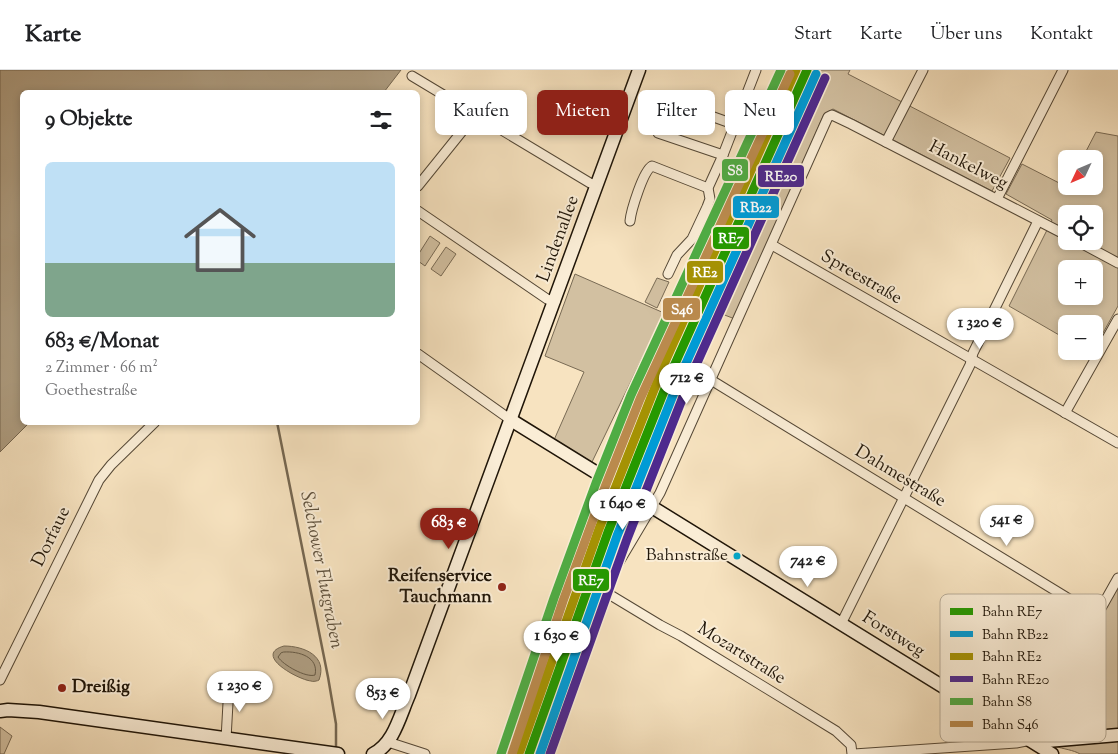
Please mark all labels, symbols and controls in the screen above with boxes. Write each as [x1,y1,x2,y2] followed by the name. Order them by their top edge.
[25,18,82,52] text: Karte
[794,22,832,48] text: Start
[860,22,902,48] text: Karte
[930,22,1002,48] text: Über uns
[1030,22,1093,48] text: Kontakt
[435,90,527,135] chip: Kaufen
[537,90,628,135] chip: Mieten
[638,90,715,135] chip: Filter
[725,90,794,135] chip: Neu
[45,105,133,135] text: 9 Objekte
[367,106,395,134] icon: filters
[924,135,1012,197] street label: Hankelweg
[1058,150,1102,195] north arrow
[1058,150,1103,360] map controls
[721,158,749,182] line badge: S8
[727,162,743,182] text: S8
[757,164,805,188] line badge: RE20
[765,168,798,188] text: RE20
[531,192,587,286] street label: Lindenallee
[175,195,265,285] icon: home
[732,195,780,219] line badge: RB22
[740,199,772,219] text: RB22
[1058,205,1103,250] button: locate
[712,226,750,250] line badge: RE7
[718,230,745,250] text: RE7
[815,244,907,312] street label: Spreestraße
[686,260,724,284] line badge: RE2
[1058,260,1103,305] button: +
[692,264,718,284] text: RE2
[662,297,701,321] line badge: S46
[671,301,693,321] text: S46
[934,308,1026,350] pin: 1 320 €
[958,312,1002,335] text: 1 320 €
[1058,315,1103,360] button: −
[45,327,159,357] text: 683 €/Monat
[45,357,158,380] text: 2 Zimmer · 66 m²
[652,362,722,405] pin: 712 €
[670,367,704,390] text: 712 €
[45,380,137,403] text: Goethestraße
[849,439,951,515] street label: Dahmestraße
[577,488,669,531] pin: 1 640 €
[293,489,349,651] water label: Selchower Flutgraben
[600,493,646,516] text: 1 640 €
[26,503,78,571] street label: Dorfaue
[972,504,1042,547] pin: 541 €
[414,508,484,550] pin: 683 €
[991,509,1023,532] text: 541 €
[431,512,467,535] text: 683 €
[646,544,728,568] place label: Bahnstraße
[773,546,843,588] pin: 742 €
[790,550,826,573] text: 742 €
[732,551,742,561] marker: Bahnstraße
[388,564,493,611] place label: Reifenservice Tauchmann
[572,568,610,592] line badge: RE7
[578,572,605,592] text: RE7
[496,581,508,593] marker: Reifenservice Tauchmann
[940,594,1106,742] legend
[982,603,1042,623] text: Bahn RE7
[857,606,930,665] street label: Forstweg
[692,616,790,692] street label: Mozartstraße
[511,620,603,663] pin: 1 630 €
[535,625,579,648] text: 1 630 €
[982,626,1049,646] text: Bahn RB22
[982,648,1042,668] text: Bahn RE2
[194,670,286,713] pin: 1 230 €
[982,671,1049,691] text: Bahn RE20
[72,675,130,701] place label: Dreißig
[218,675,262,698] text: 1 230 €
[348,678,418,720] pin: 853 €
[56,682,68,694] marker: Dreißig
[366,682,400,705] text: 853 €
[982,693,1032,713] text: Bahn S8
[982,716,1039,736] text: Bahn S46

